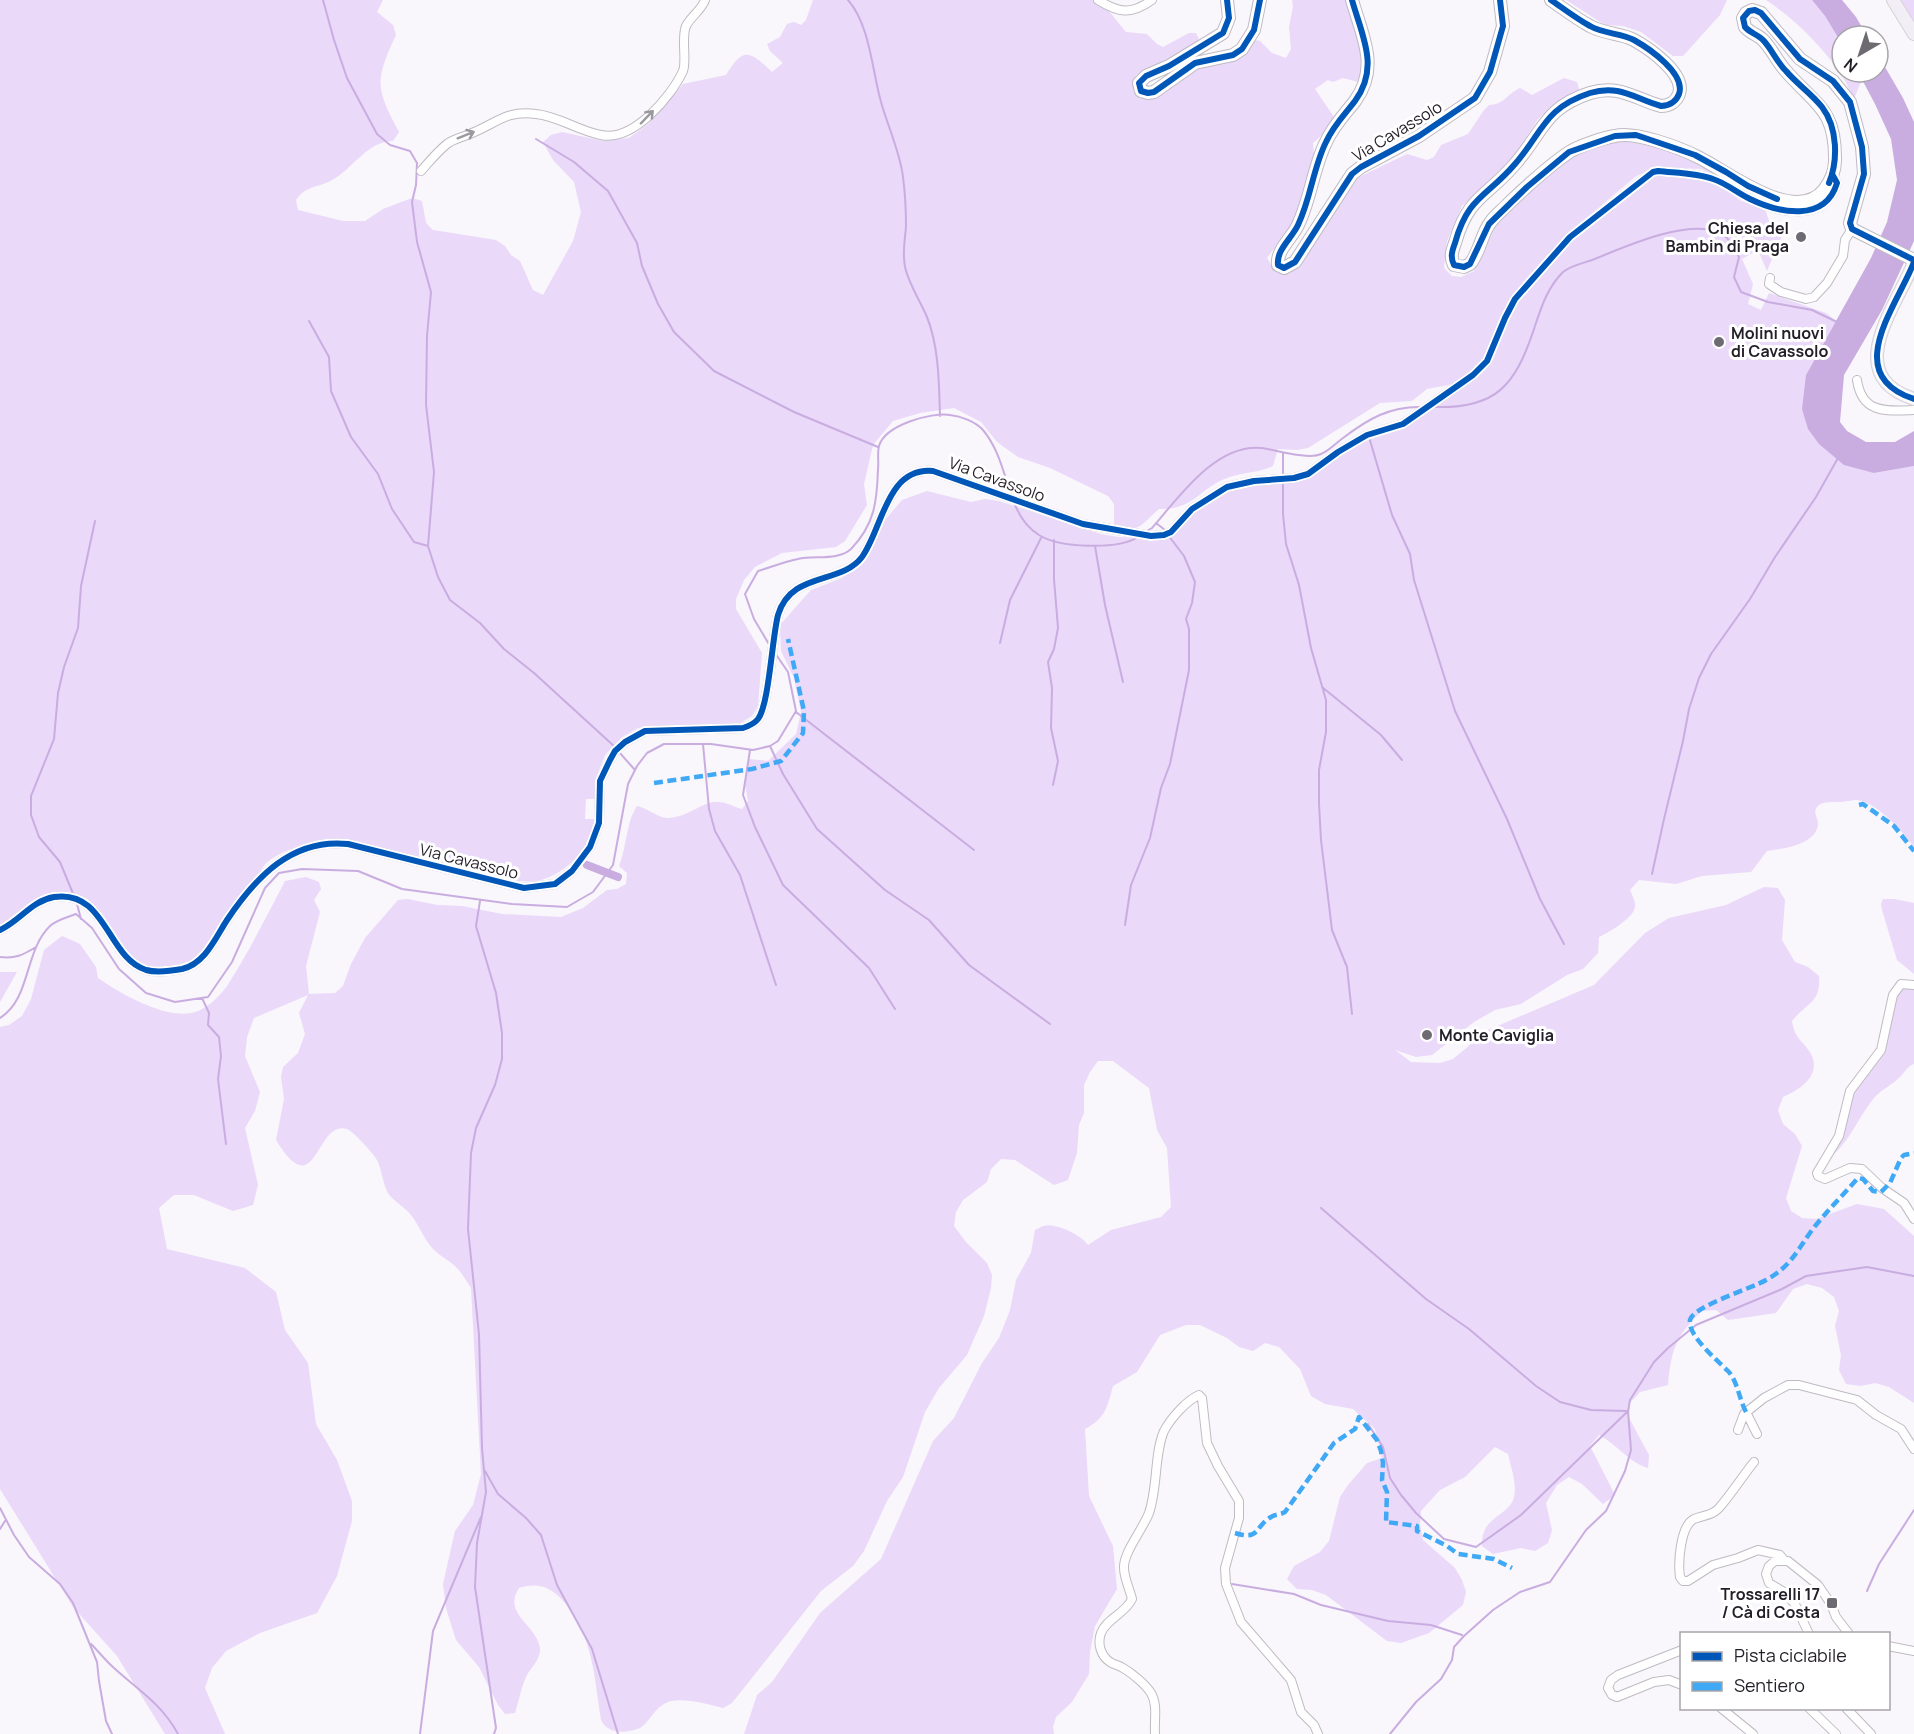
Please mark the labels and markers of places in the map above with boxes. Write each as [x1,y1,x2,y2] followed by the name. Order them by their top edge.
[1666,217,1789,257] place label: Chiesa del Bambin di Praga
[1794,230,1808,244] marker: Chiesa del Bambin di Praga
[1731,322,1829,362] place label: Molini nuovi di Cavassolo
[1712,335,1726,349] marker: Molini nuovi di Cavassolo
[1439,1024,1554,1046] place label: Monte Caviglia
[1420,1028,1434,1042] marker: Monte Caviglia
[1721,1583,1820,1623] place label: Trossarelli 17 / Cà di Costa
[1825,1596,1839,1610] marker: Trossarelli 17 / Cà di Costa

